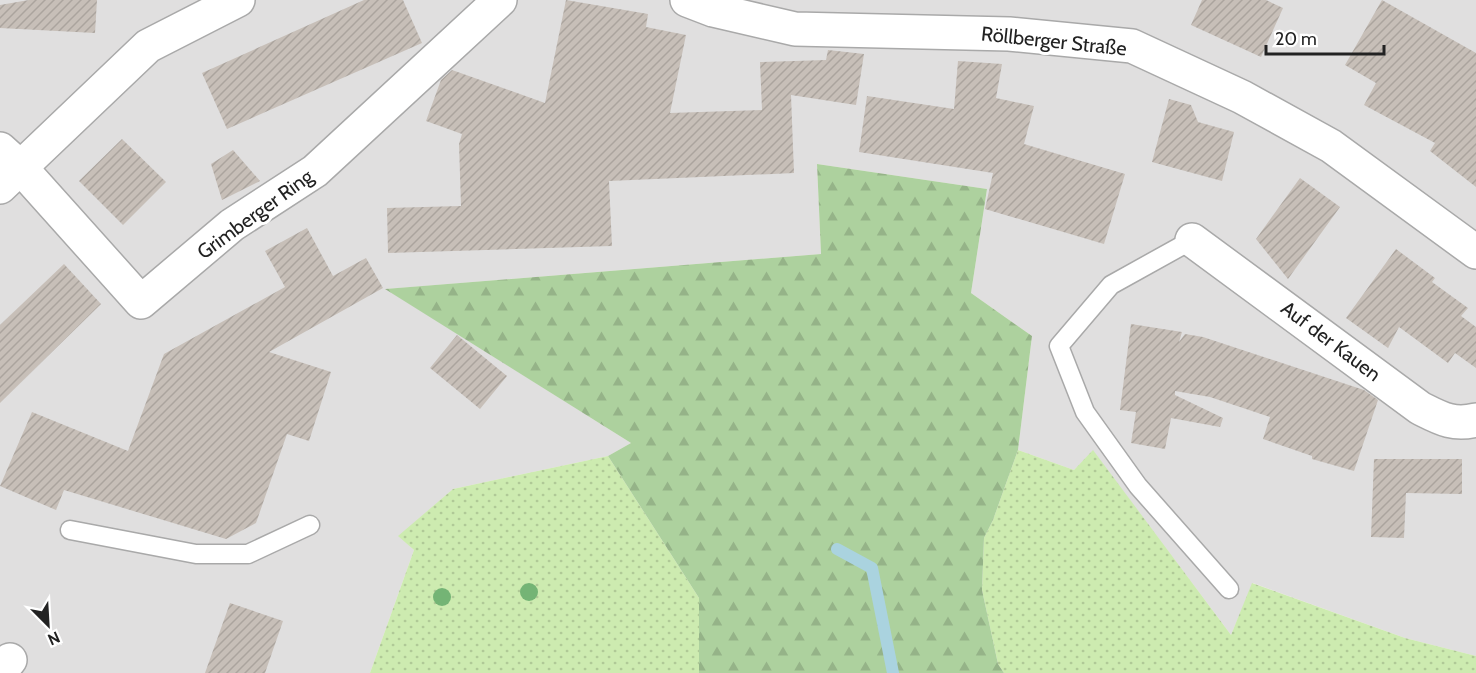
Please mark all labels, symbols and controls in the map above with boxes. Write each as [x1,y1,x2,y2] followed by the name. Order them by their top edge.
[1266,18,1384,56] scale bar
[980,21,1128,61] street label: Röllberger Straße
[1275,28,1317,50] text: 20 m
[192,163,318,264] street label: Grimberger Ring
[1276,296,1386,386] street label: Auf der Kauen
[18,595,78,655] north arrow
[45,627,63,649] text: N

